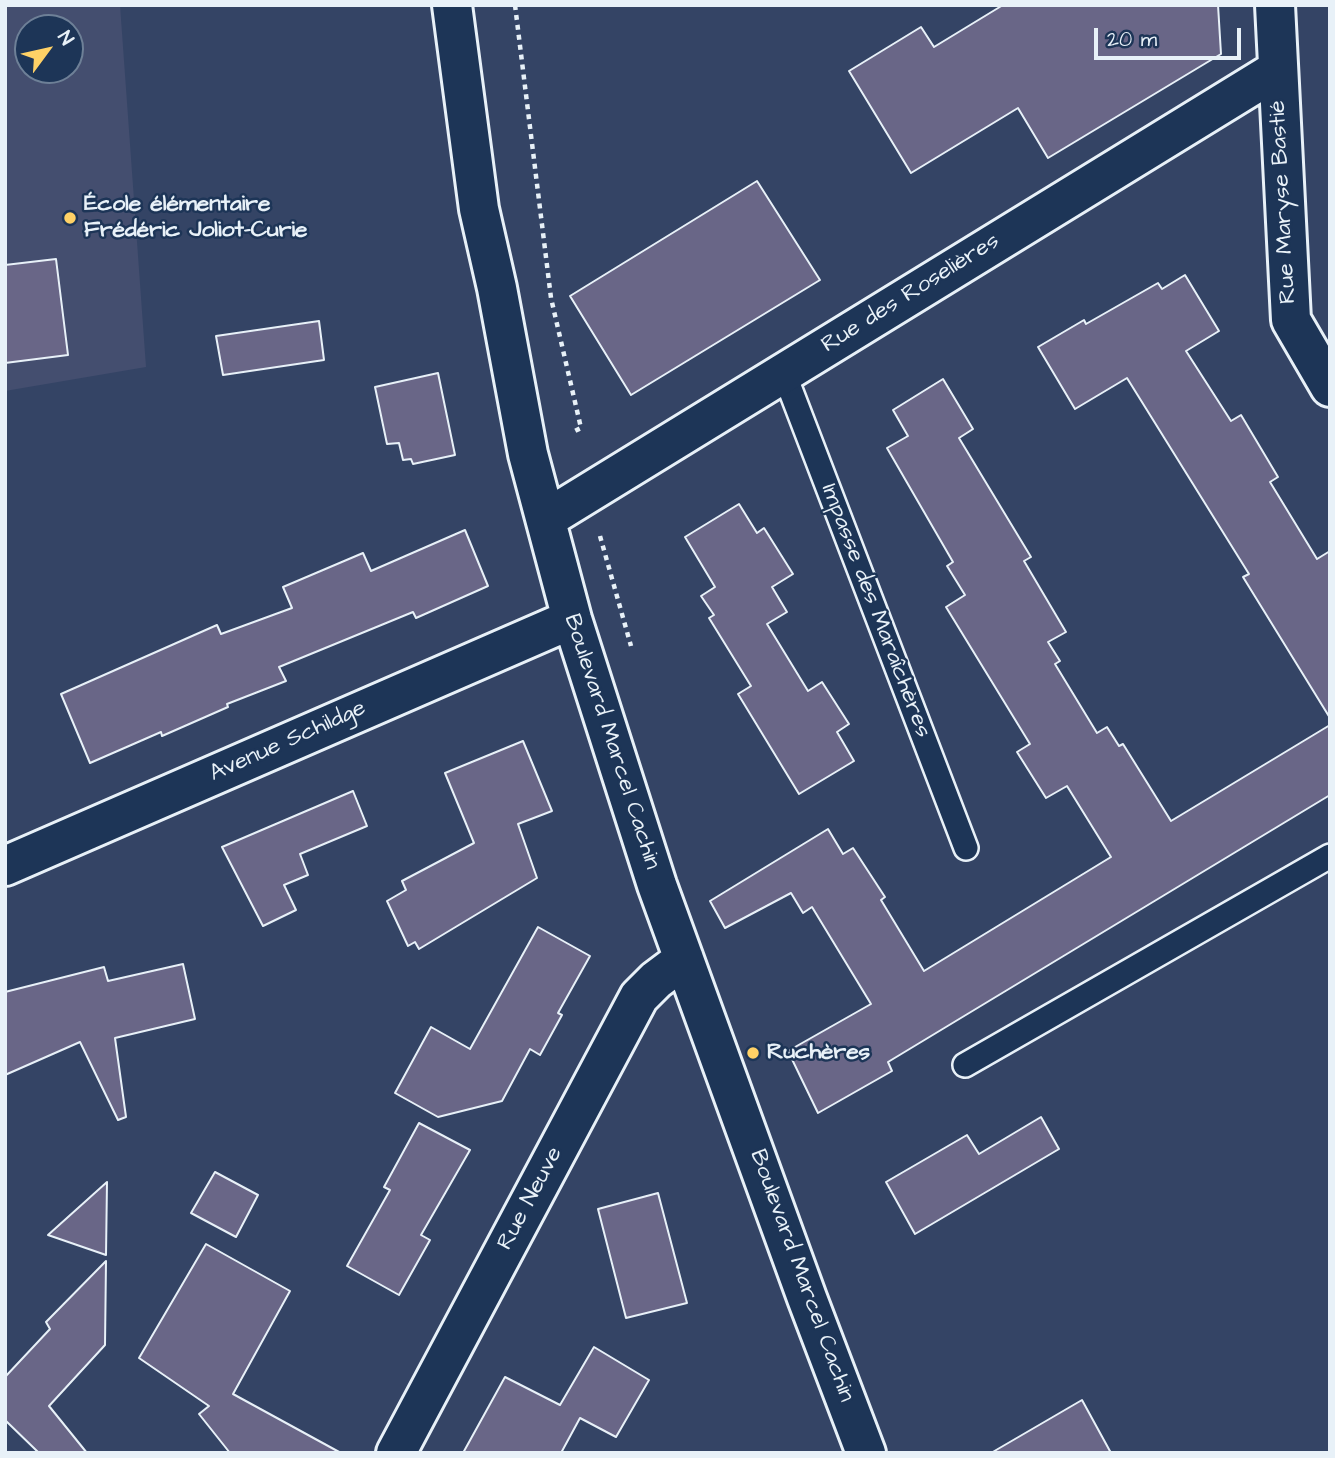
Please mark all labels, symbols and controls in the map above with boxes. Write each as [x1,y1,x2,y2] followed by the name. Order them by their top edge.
[14,14,84,84] north arrow
[1097,14,1244,58] scale bar
[1107,25,1157,54] text: 20 m
[51,26,80,51] text: N
[1265,100,1303,304] street label: Rue Maryse Bastié
[84,191,307,245] place label: École élémentaire Frédéric Joliot-Curie
[62,210,78,226] marker: École élémentaire Frédéric Joliot-Curie
[817,228,1005,360] street label: Rue des Roselières
[814,480,936,742] street label: Impasse des Maraîchères
[557,611,665,873] street label: Boulevard Marcel Cachin
[206,695,370,789] street label: Avenue Schildge
[767,1039,870,1067] place label: Ruchères
[745,1045,761,1061] marker: Ruchères
[492,1143,570,1255] street label: Rue Neuve
[742,1146,860,1406] street label: Boulevard Marcel Cachin

